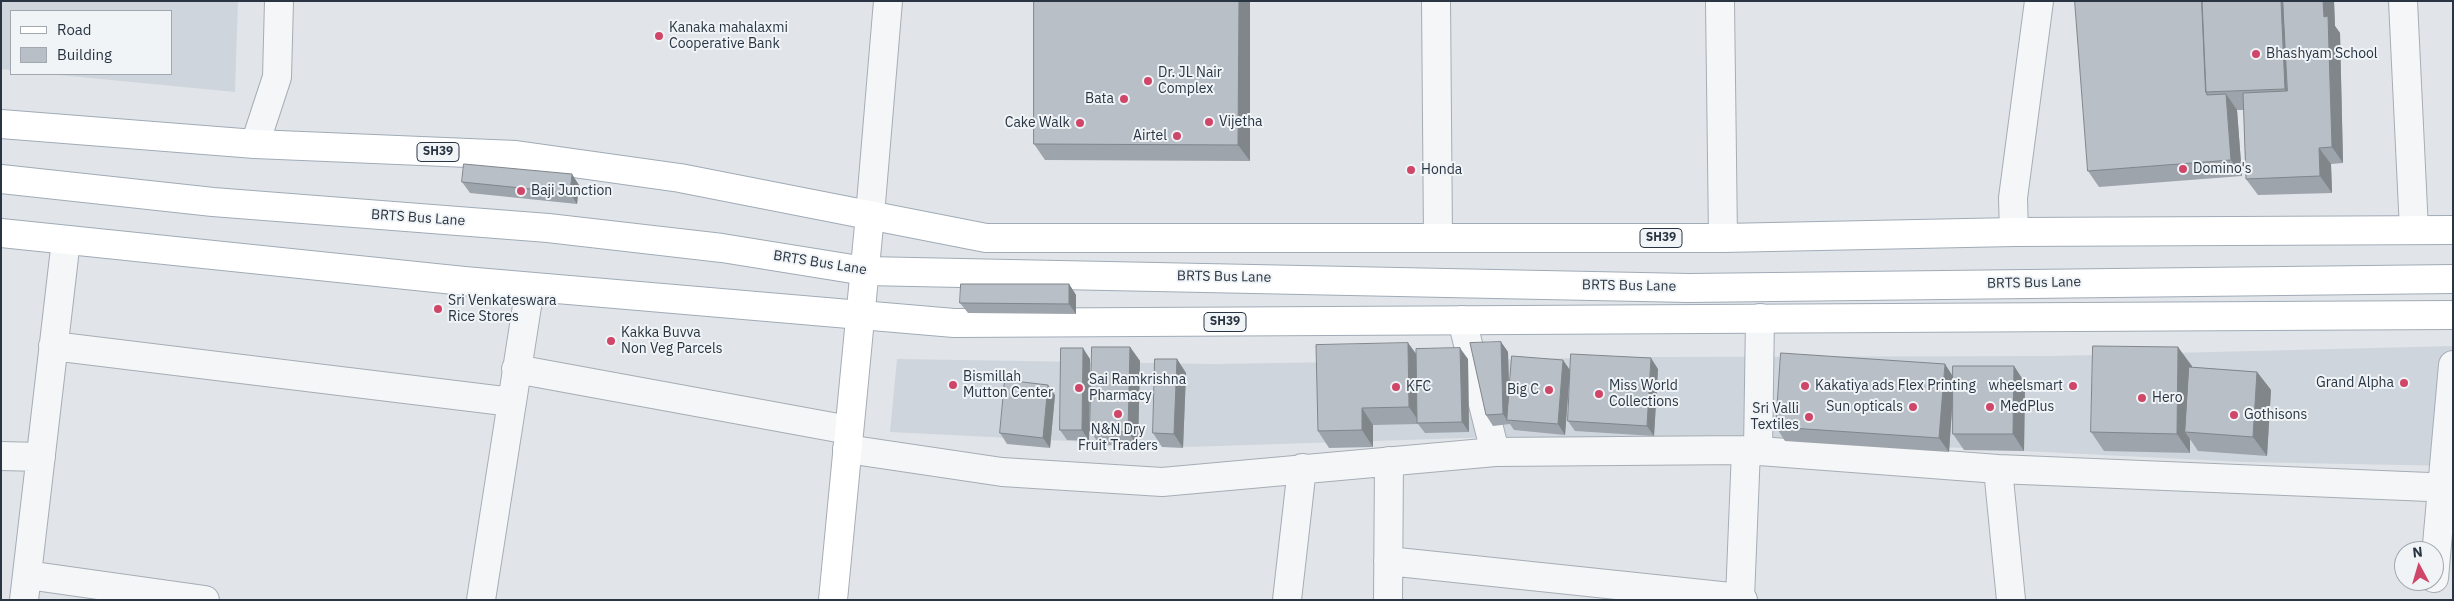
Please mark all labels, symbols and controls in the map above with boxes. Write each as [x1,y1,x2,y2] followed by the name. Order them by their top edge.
[10,10,172,75] legend
[57,20,92,39] text: Road
[669,20,788,52] place label: Kanaka mahalaxmi Cooperative Bank
[653,30,665,42] marker: Kanaka mahalaxmi Cooperative Bank
[57,45,112,64] text: Building
[2266,46,2378,62] place label: Bhashyam School
[2250,48,2262,60] marker: Bhashyam School
[1158,65,1222,98] place label: Dr. JL Nair Complex
[1142,75,1154,87] marker: Dr. JL Nair Complex
[1085,91,1114,107] place label: Bata
[1118,93,1130,105] marker: Bata
[1219,114,1263,130] place label: Vijetha
[1005,115,1070,131] place label: Cake Walk
[1203,116,1215,128] marker: Vijetha
[1074,117,1086,129] marker: Cake Walk
[1133,128,1167,144] place label: Airtel
[1171,130,1183,142] marker: Airtel
[417,142,459,162] road number: SH39
[2193,161,2252,177] place label: Domino's
[1421,162,1462,178] place label: Honda
[2177,163,2189,175] marker: Domino's
[1405,164,1417,176] marker: Honda
[531,183,612,199] place label: Baji Junction
[515,185,527,197] marker: Baji Junction
[370,206,466,230] street label: BRTS Bus Lane
[1640,228,1682,248] road number: SH39
[772,247,868,279] street label: BRTS Bus Lane
[1177,268,1271,286] street label: BRTS Bus Lane
[1987,274,2081,292] street label: BRTS Bus Lane
[1582,277,1676,295] street label: BRTS Bus Lane
[448,293,556,326] place label: Sri Venkateswara Rice Stores
[432,303,444,315] marker: Sri Venkateswara Rice Stores
[1204,313,1246,332] road number: SH39
[621,325,723,358] place label: Kakka Buvva Non Veg Parcels
[605,335,617,347] marker: Kakka Buvva Non Veg Parcels
[963,369,1053,402] place label: Bismillah Mutton Center
[1089,372,1186,404] place label: Sai Ramkrishna Pharmacy
[2316,375,2394,391] place label: Grand Alpha
[2398,377,2410,389] marker: Grand Alpha
[1609,378,1679,411] place label: Miss World Collections
[1815,378,1976,394] place label: Kakatiya ads Flex Printing
[1988,378,2063,394] place label: wheelsmart
[947,379,959,391] marker: Bismillah Mutton Center
[1406,379,1431,395] place label: KFC
[1799,380,1811,392] marker: Kakatiya ads Flex Printing
[2067,380,2079,392] marker: wheelsmart
[1390,381,1402,393] marker: KFC
[1073,382,1085,394] marker: Sai Ramkrishna Pharmacy
[1507,382,1539,398] place label: Big C
[1543,384,1555,396] marker: Big C
[1593,388,1605,400] marker: Miss World Collections
[2152,390,2182,406] place label: Hero
[2136,392,2148,404] marker: Hero
[1826,399,1903,415] place label: Sun opticals
[2000,399,2054,415] place label: MedPlus
[1751,401,1799,434] place label: Sri Valli Textiles
[1907,401,1919,413] marker: Sun opticals
[1984,401,1996,413] marker: MedPlus
[2244,407,2307,423] place label: Gothisons
[1112,408,1124,420] marker: N&N Dry Fruit Traders
[2228,409,2240,421] marker: Gothisons
[1803,411,1815,423] marker: Sri Valli Textiles
[1078,422,1158,454] place label: N&N Dry Fruit Traders
[2394,541,2444,591] north arrow
[2412,543,2424,562] text: N

